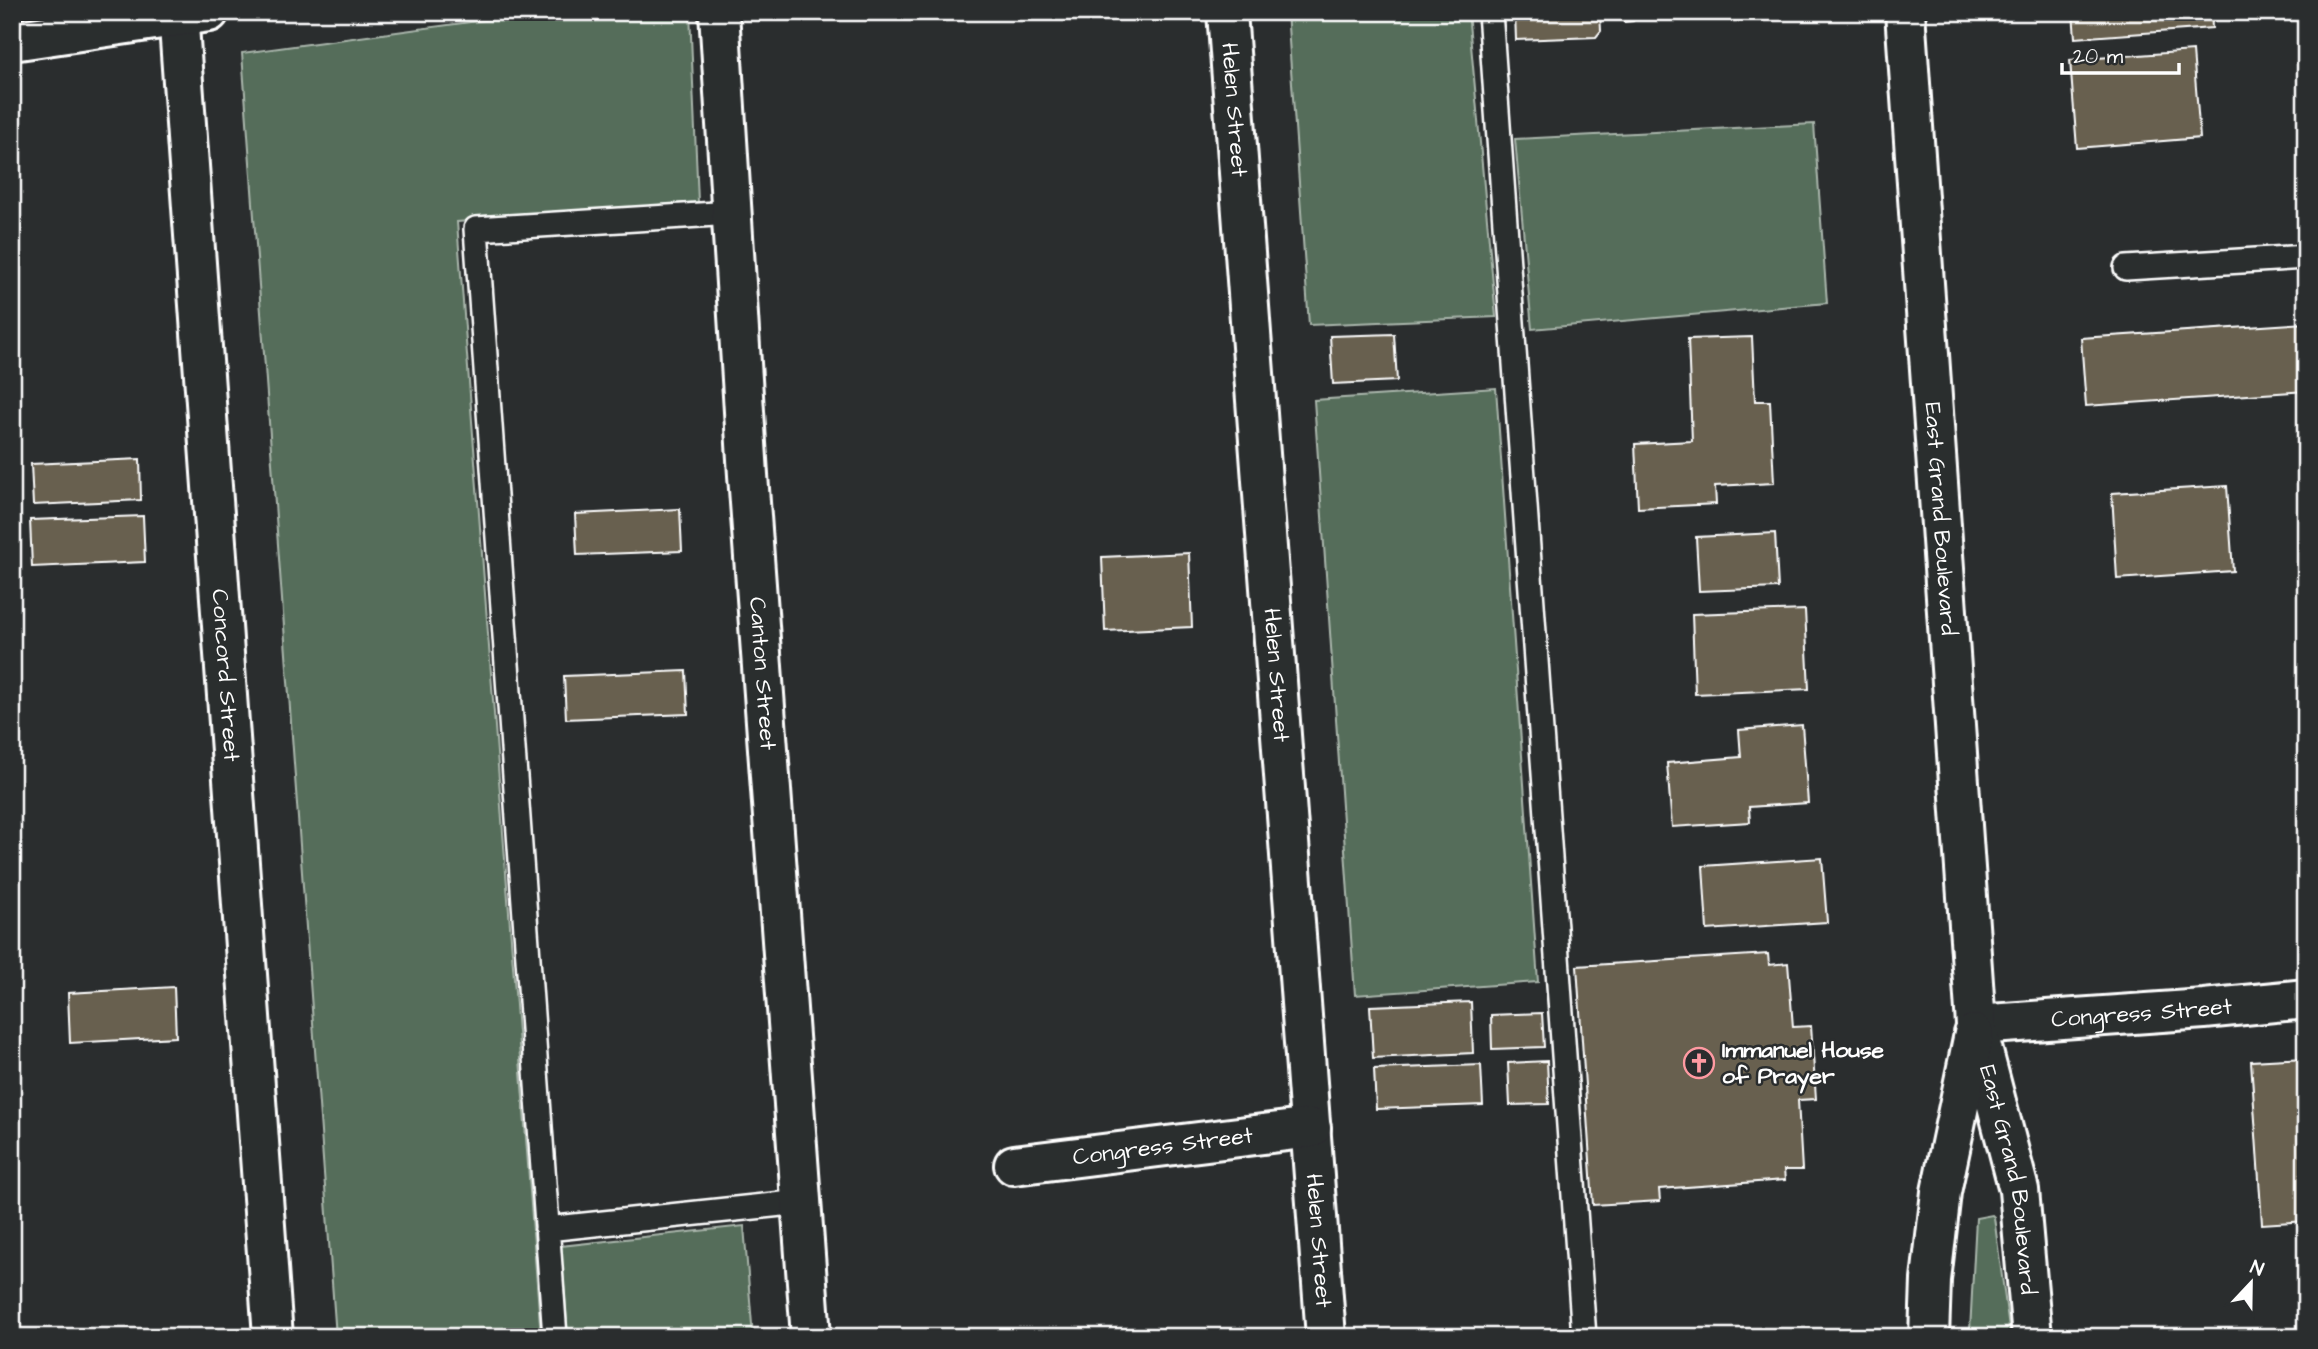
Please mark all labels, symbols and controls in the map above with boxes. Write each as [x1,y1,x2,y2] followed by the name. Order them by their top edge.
[2062,32,2180,76] scale bar
[1213,42,1255,179] street label: Helen Street
[2073,42,2124,71] text: 20 m
[1916,401,1965,637] street label: East Grand Boulevard
[203,588,248,763] street label: Concord Street
[741,596,784,752] street label: Canton Street
[1256,607,1298,744] street label: Helen Street
[2050,990,2234,1036] street label: Congress Street
[1722,1034,1885,1094] place label: Immanuel House of Prayer
[1682,1046,1716,1080] church icon: Immanuel House of Prayer
[1971,1061,2044,1296] street label: East Grand Boulevard
[1071,1119,1255,1174] street label: Congress Street
[1298,1172,1340,1309] street label: Helen Street
[2216,1248,2286,1318] north arrow
[2246,1254,2267,1283] text: N

